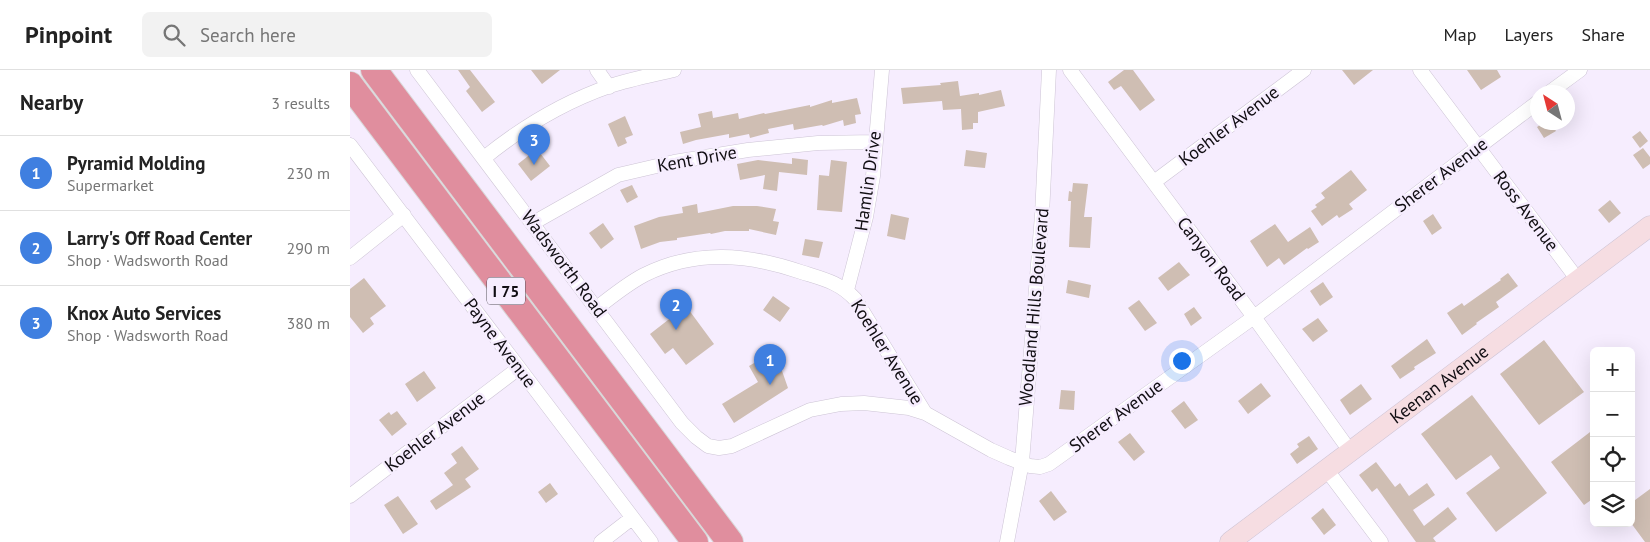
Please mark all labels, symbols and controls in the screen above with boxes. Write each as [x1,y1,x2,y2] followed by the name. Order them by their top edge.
[142,12,492,57] search box
[25,19,112,50] text: Pinpoint
[160,21,188,49] icon: search
[200,23,296,47] text: Search here
[1444,23,1476,46] text: Map
[1504,23,1553,46] text: Layers
[1581,23,1625,46] text: Share
[1174,80,1283,171] street label: Koehler Avenue
[1530,85,1575,130] north arrow
[20,89,83,116] text: Nearby
[271,93,330,113] text: 3 results
[518,124,550,165] pin: 3
[849,129,886,232] street label: Hamlin Drive
[1390,132,1492,217] street label: Sherer Avenue
[655,140,738,177] street label: Kent Drive
[67,151,205,175] text: Pyramid Molding
[31,163,41,183] text: 1
[287,163,330,183] text: 230 m
[1489,166,1564,256] street label: Ross Avenue
[67,175,154,195] text: Supermarket
[517,205,612,322] street label: Wadsworth Road
[1013,207,1054,407] street label: Woodland Hills Boulevard
[1172,212,1250,305] street label: Canyon Road
[67,226,252,250] text: Larry's Off Road Center
[31,238,41,258] text: 2
[287,238,330,258] text: 290 m
[67,250,228,270] text: Shop · Wadsworth Road
[487,278,525,305] road number: I 75
[660,289,692,330] pin: 2
[459,293,542,392] street label: Payne Avenue
[846,295,929,409] street label: Koehler Avenue
[67,301,221,325] text: Knox Auto Services
[31,313,41,333] text: 3
[287,313,330,333] text: 380 m
[67,325,228,345] text: Shop · Wadsworth Road
[1385,340,1493,429] street label: Keenan Avenue
[754,344,786,385] pin: 1
[1590,347,1635,527] map controls
[1590,347,1635,392] button: +
[1169,348,1195,374] your location
[1064,374,1167,457] street label: Sherer Avenue
[380,386,489,477] street label: Koehler Avenue
[1590,392,1635,437] button: −
[1590,437,1635,482] button: locate
[1590,482,1635,527] button: layers

